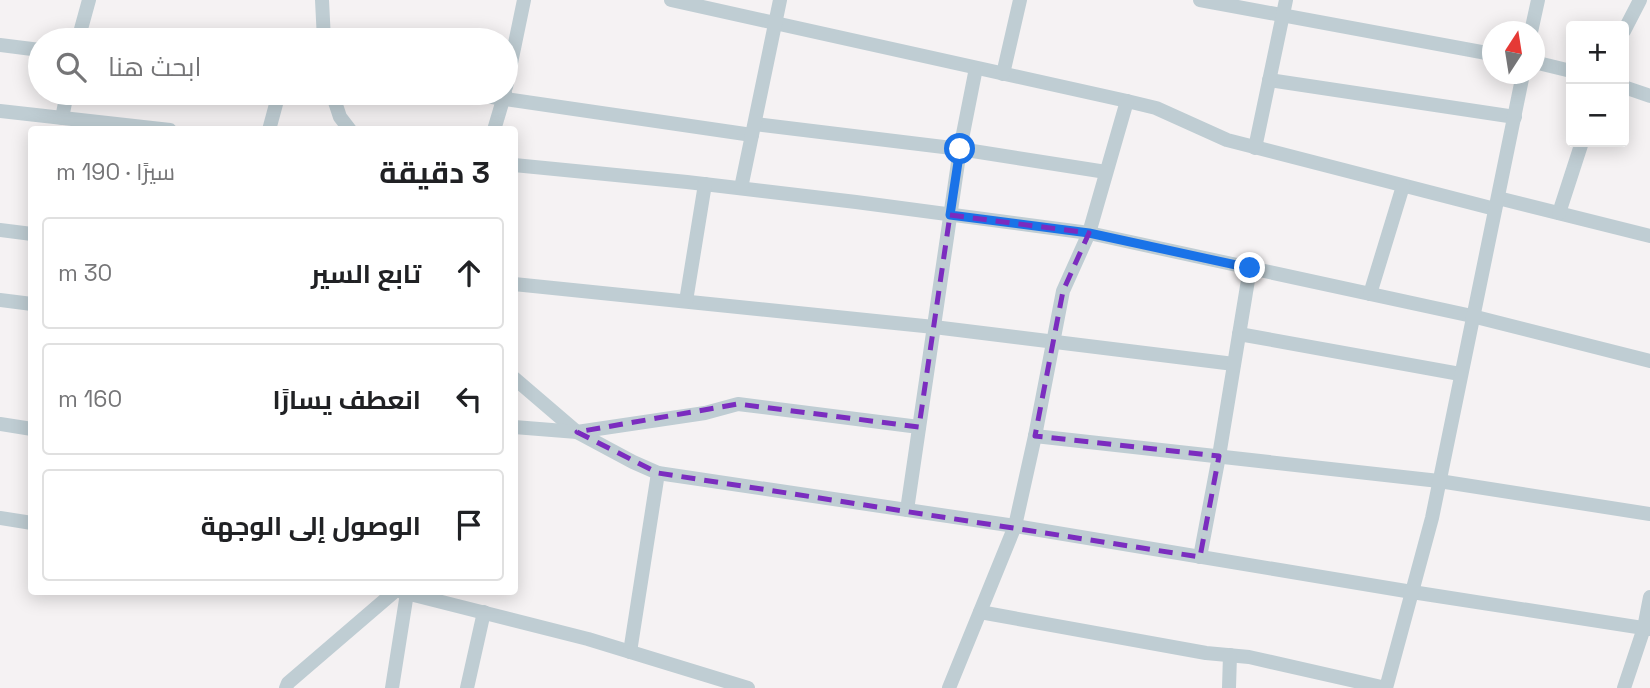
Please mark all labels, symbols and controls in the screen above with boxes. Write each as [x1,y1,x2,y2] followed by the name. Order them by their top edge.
[1482,21,1545,84] north arrow
[1566,21,1629,147] map controls
[1566,21,1629,84] button: +
[28,28,518,105] search box
[52,48,90,86] icon: search
[108,50,202,84] text: ابحث هنا
[1566,84,1629,147] button: −
[944,133,975,164] route start
[379,153,490,192] text: 3 دقيقة
[56,157,175,187] text: سيرًا · 190 m
[1234,252,1265,283] route end
[450,254,488,292] icon: ahead
[311,257,421,291] text: تابع السير
[58,258,112,288] text: 30 m
[450,380,488,418] icon: left
[273,383,421,417] text: انعطف يسارًا
[58,384,122,414] text: 160 m
[450,506,488,544] icon: arrive
[201,509,421,543] text: الوصول إلى الوجهة

